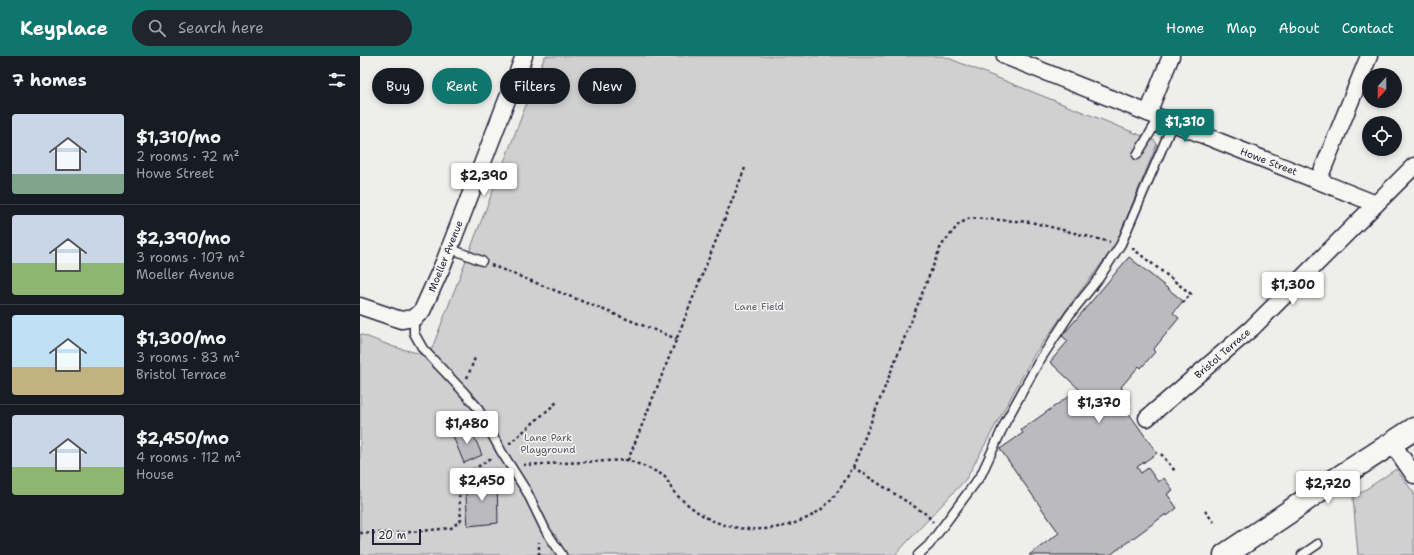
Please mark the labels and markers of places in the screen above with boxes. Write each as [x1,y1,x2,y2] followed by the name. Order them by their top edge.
[1152,109,1218,143] pin: $1,310
[451,163,517,197] pin: $2,390
[1260,272,1326,306] pin: $1,300
[1066,390,1132,424] pin: $1,370
[434,411,500,445] pin: $1,480
[449,468,515,502] pin: $2,450
[1295,471,1361,505] pin: $2,720

